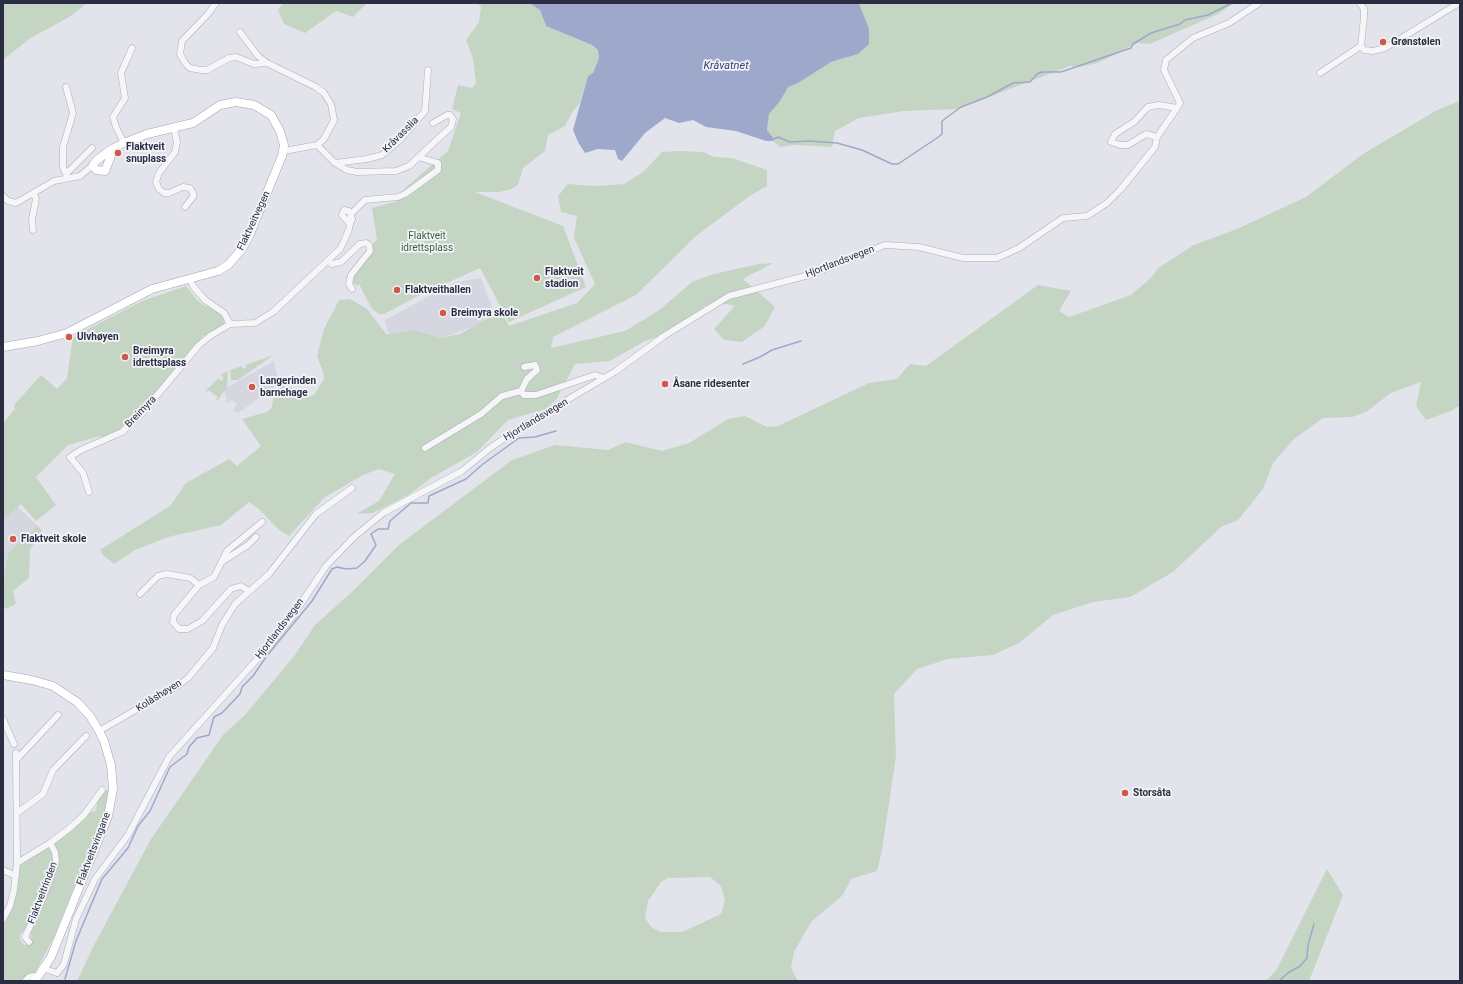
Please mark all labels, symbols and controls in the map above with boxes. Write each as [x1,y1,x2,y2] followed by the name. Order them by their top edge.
[1391,36,1441,48] place label: Grønstølen
[1378,37,1388,47] marker: Grønstølen
[703,59,749,73] water label: Kråvatnet
[381,115,421,155] street label: Kråvasslia
[126,141,166,164] place label: Flaktveit snuplass
[113,148,123,158] marker: Flaktveit snuplass
[235,189,273,253] street label: Flaktveitvegen
[401,230,453,254] park label: Flaktveit idrettsplass
[804,243,876,281] street label: Hjortlandsvegen
[545,266,584,290] place label: Flaktveit stadion
[532,273,542,283] marker: Flaktveit stadion
[405,284,471,296] place label: Flaktveithallen
[392,285,402,295] marker: Flaktveithallen
[451,307,518,319] place label: Breimyra skole
[438,308,448,318] marker: Breimyra skole
[77,331,119,343] place label: Ulvhøyen
[64,332,74,342] marker: Ulvhøyen
[133,345,186,368] place label: Breimyra idrettsplass
[120,352,130,362] marker: Breimyra idrettsplass
[260,375,316,398] place label: Langerinden barnehage
[673,378,750,390] place label: Åsane ridesenter
[660,379,670,389] marker: Åsane ridesenter
[247,382,257,392] marker: Langerinden barnehage
[123,394,159,430] street label: Breimyra
[502,396,570,444] street label: Hjortlandsvegen
[21,533,86,545] place label: Flaktveit skole
[8,534,18,544] marker: Flaktveit skole
[253,596,307,662] street label: Hjortlandsvegen
[134,677,184,715] street label: Kolåshøyen
[1133,787,1171,799] place label: Storsåta
[1120,788,1130,798] marker: Storsåta
[75,811,113,887] street label: Flaktveitsvingane
[26,860,60,926] street label: Flaktveitrinden

